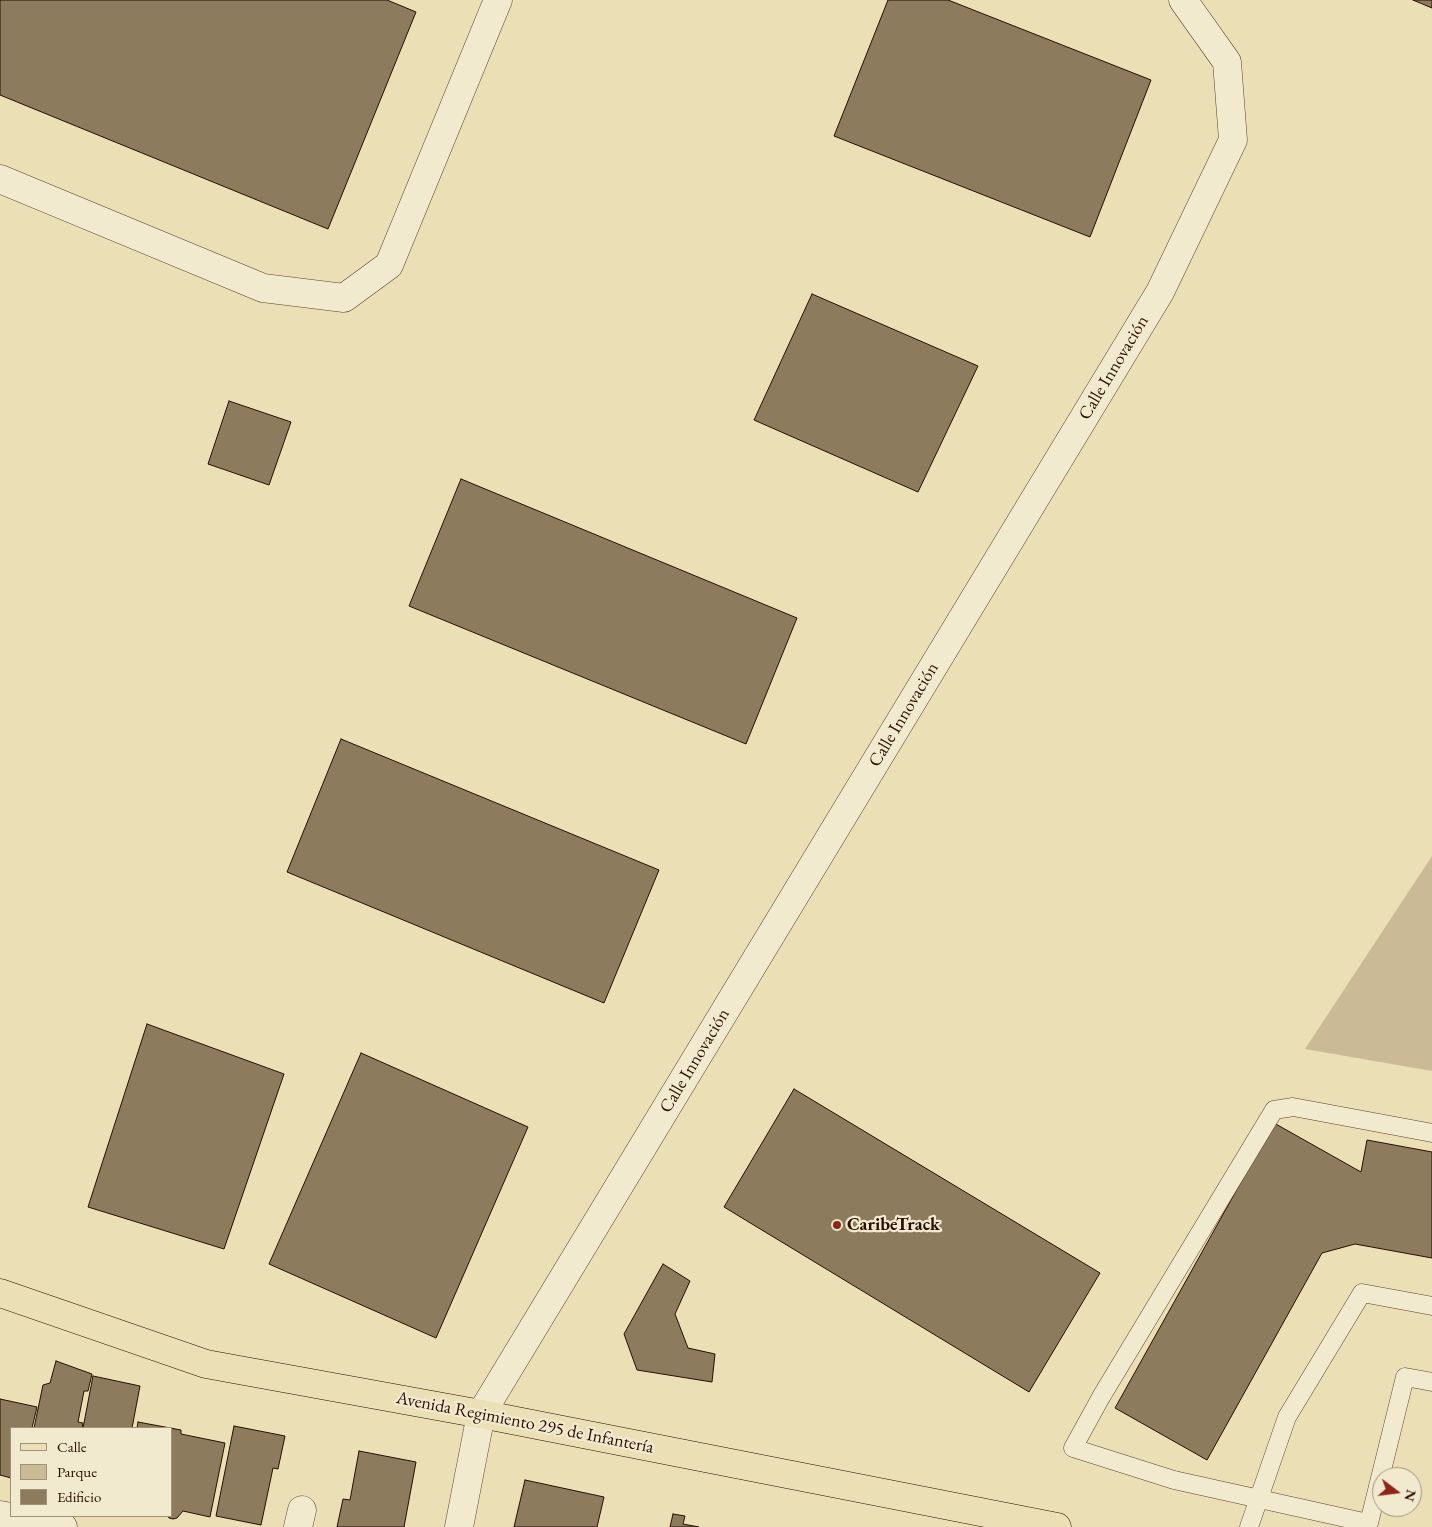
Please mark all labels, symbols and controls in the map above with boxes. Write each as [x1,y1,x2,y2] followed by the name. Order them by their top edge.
[1074,312,1154,424] street label: Calle Innovación
[864,659,944,771] street label: Calle Innovación
[655,1005,735,1117] street label: Calle Innovación
[847,1214,940,1236] place label: CaribeTrack
[831,1219,843,1231] marker: CaribeTrack
[394,1387,656,1459] street label: Avenida Regimiento 295 de Infantería
[10,1427,172,1517] legend
[57,1437,87,1456] text: Calle
[57,1462,97,1481] text: Parque
[1372,1467,1422,1517] north arrow
[57,1487,101,1506] text: Edificio
[1400,1488,1421,1503] text: N

